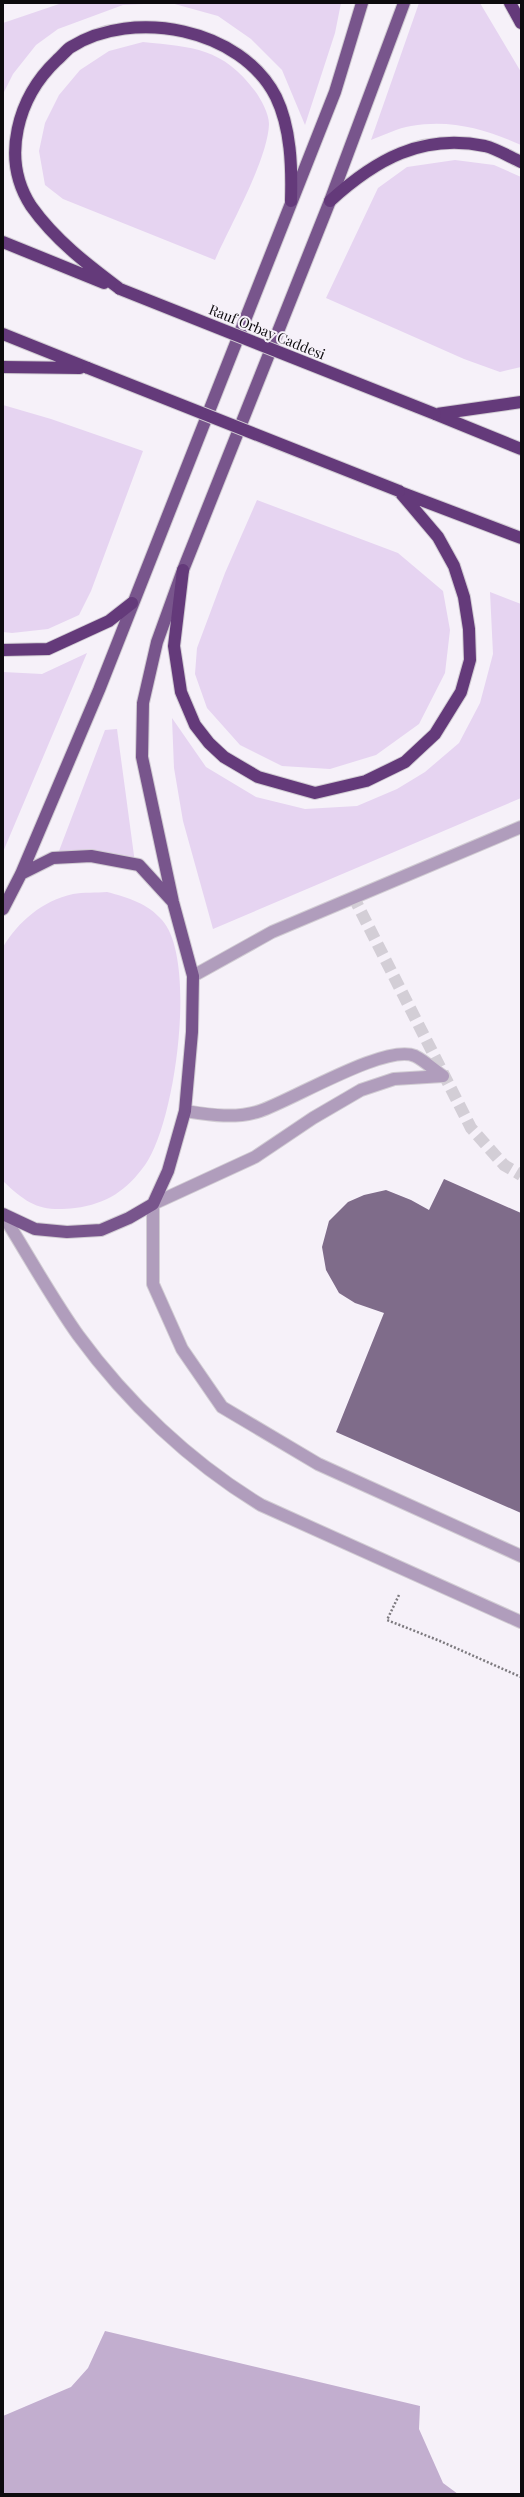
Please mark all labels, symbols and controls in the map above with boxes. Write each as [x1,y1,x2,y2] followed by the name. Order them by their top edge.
[206,300,328,364] street label: Rauf Orbay Caddesi

